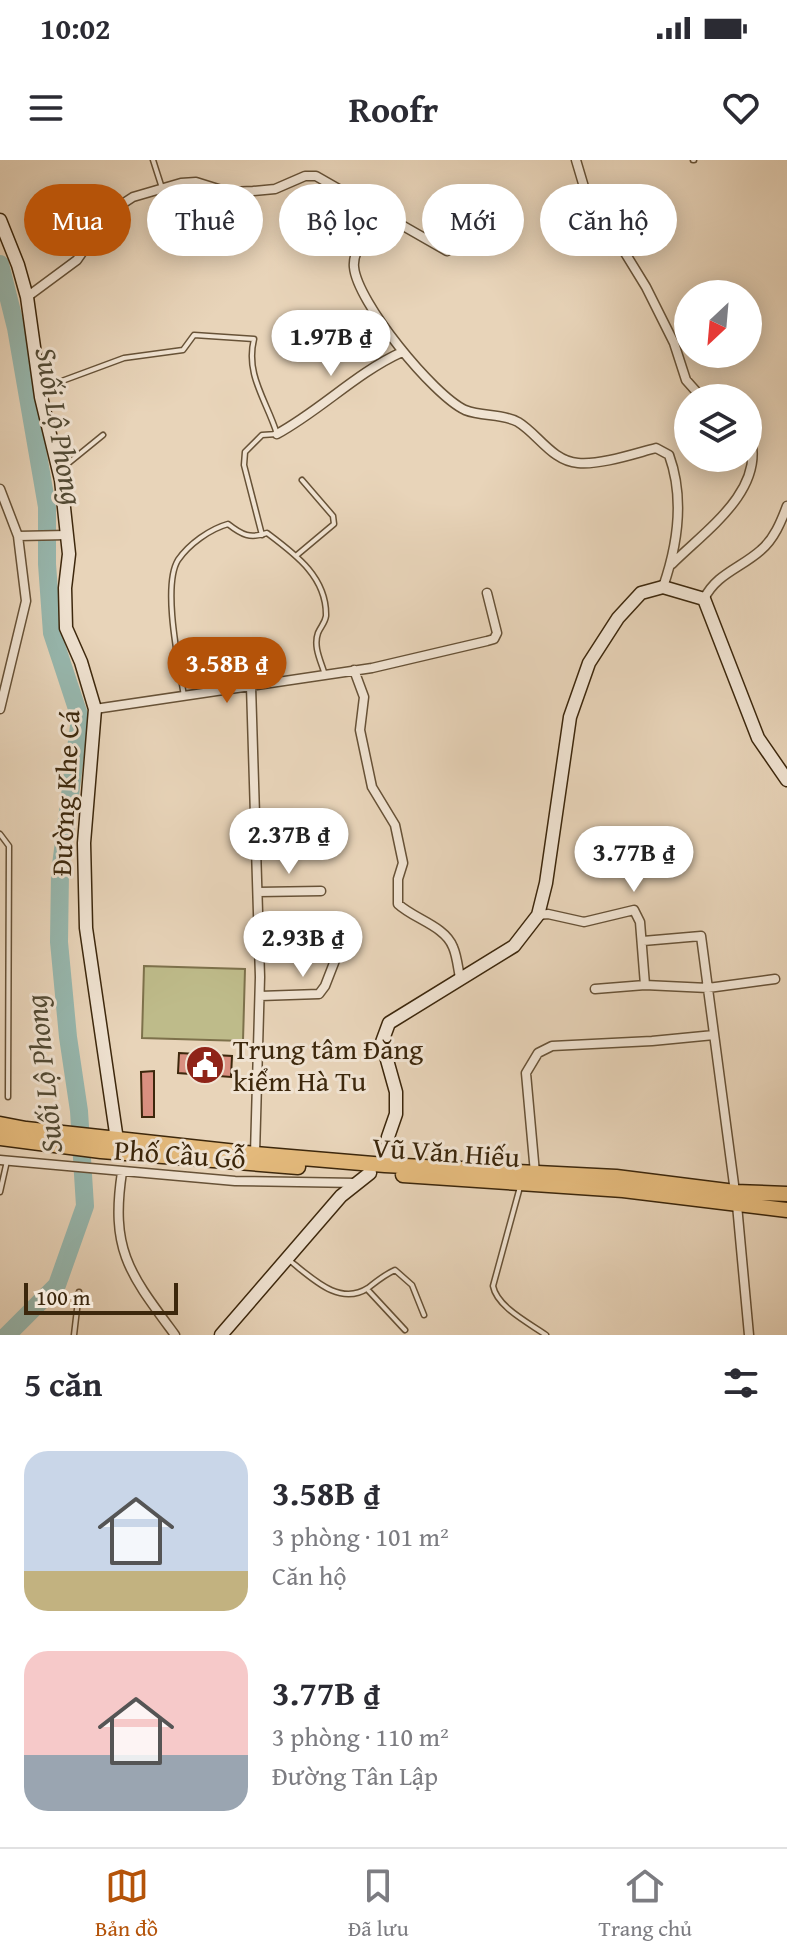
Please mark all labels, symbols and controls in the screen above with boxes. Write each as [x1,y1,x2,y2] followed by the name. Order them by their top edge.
[40,6,111,50] text: 10:02
[349,82,438,135] text: Roofr
[24,86,68,130] icon: menu
[719,86,763,130] icon: heart
[24,184,131,256] chip: Mua
[147,184,263,256] chip: Thuê
[279,184,406,256] chip: Bộ lọc
[422,184,524,256] chip: Mới
[540,184,677,256] chip: Căn hộ
[674,280,762,368] north arrow
[674,280,762,472] map controls
[257,310,405,378] pin: 1.97B ₫
[289,316,373,355] text: 1.97B ₫
[24,343,96,509] water label: Suối Lộ Phong
[674,384,762,472] button: layers
[153,637,301,705] pin: 3.58B ₫
[185,643,269,682] text: 3.58B ₫
[40,708,89,877] street label: Đường Khe Cá
[215,808,363,876] pin: 2.37B ₫
[247,814,331,853] text: 2.37B ₫
[560,826,708,894] pin: 3.77B ₫
[592,832,676,871] text: 3.77B ₫
[229,911,377,979] pin: 2.93B ₫
[261,917,345,956] text: 2.93B ₫
[13,992,73,1156] water label: Suối Lộ Phong
[233,1028,423,1101] place label: Trung tâm Đăng kiểm Hà Tu
[184,1044,226,1086] public building icon: Trung tâm Đăng kiểm Hà Tu
[371,1126,521,1177] street label: Vũ Văn Hiếu
[113,1128,247,1179] street label: Phố Cầu Gỗ
[24,1279,178,1315] scale bar
[36,1281,91,1313] text: 100 m
[24,1359,102,1408] text: 5 căn
[719,1361,763,1405] icon: filters
[272,1468,381,1517] text: 3.58B ₫
[88,1483,184,1579] icon: home
[272,1517,449,1556] text: 3 phòng · 101 m²
[272,1556,347,1595] text: Căn hộ
[272,1668,381,1717] text: 3.77B ₫
[88,1683,184,1779] icon: home
[272,1717,449,1756] text: 3 phòng · 110 m²
[272,1756,438,1795] text: Đường Tân Lập
[95,1864,158,1944] tab: Bản đồ
[348,1864,409,1944] tab: Đã lưu
[599,1864,692,1944] tab: Trang chủ

